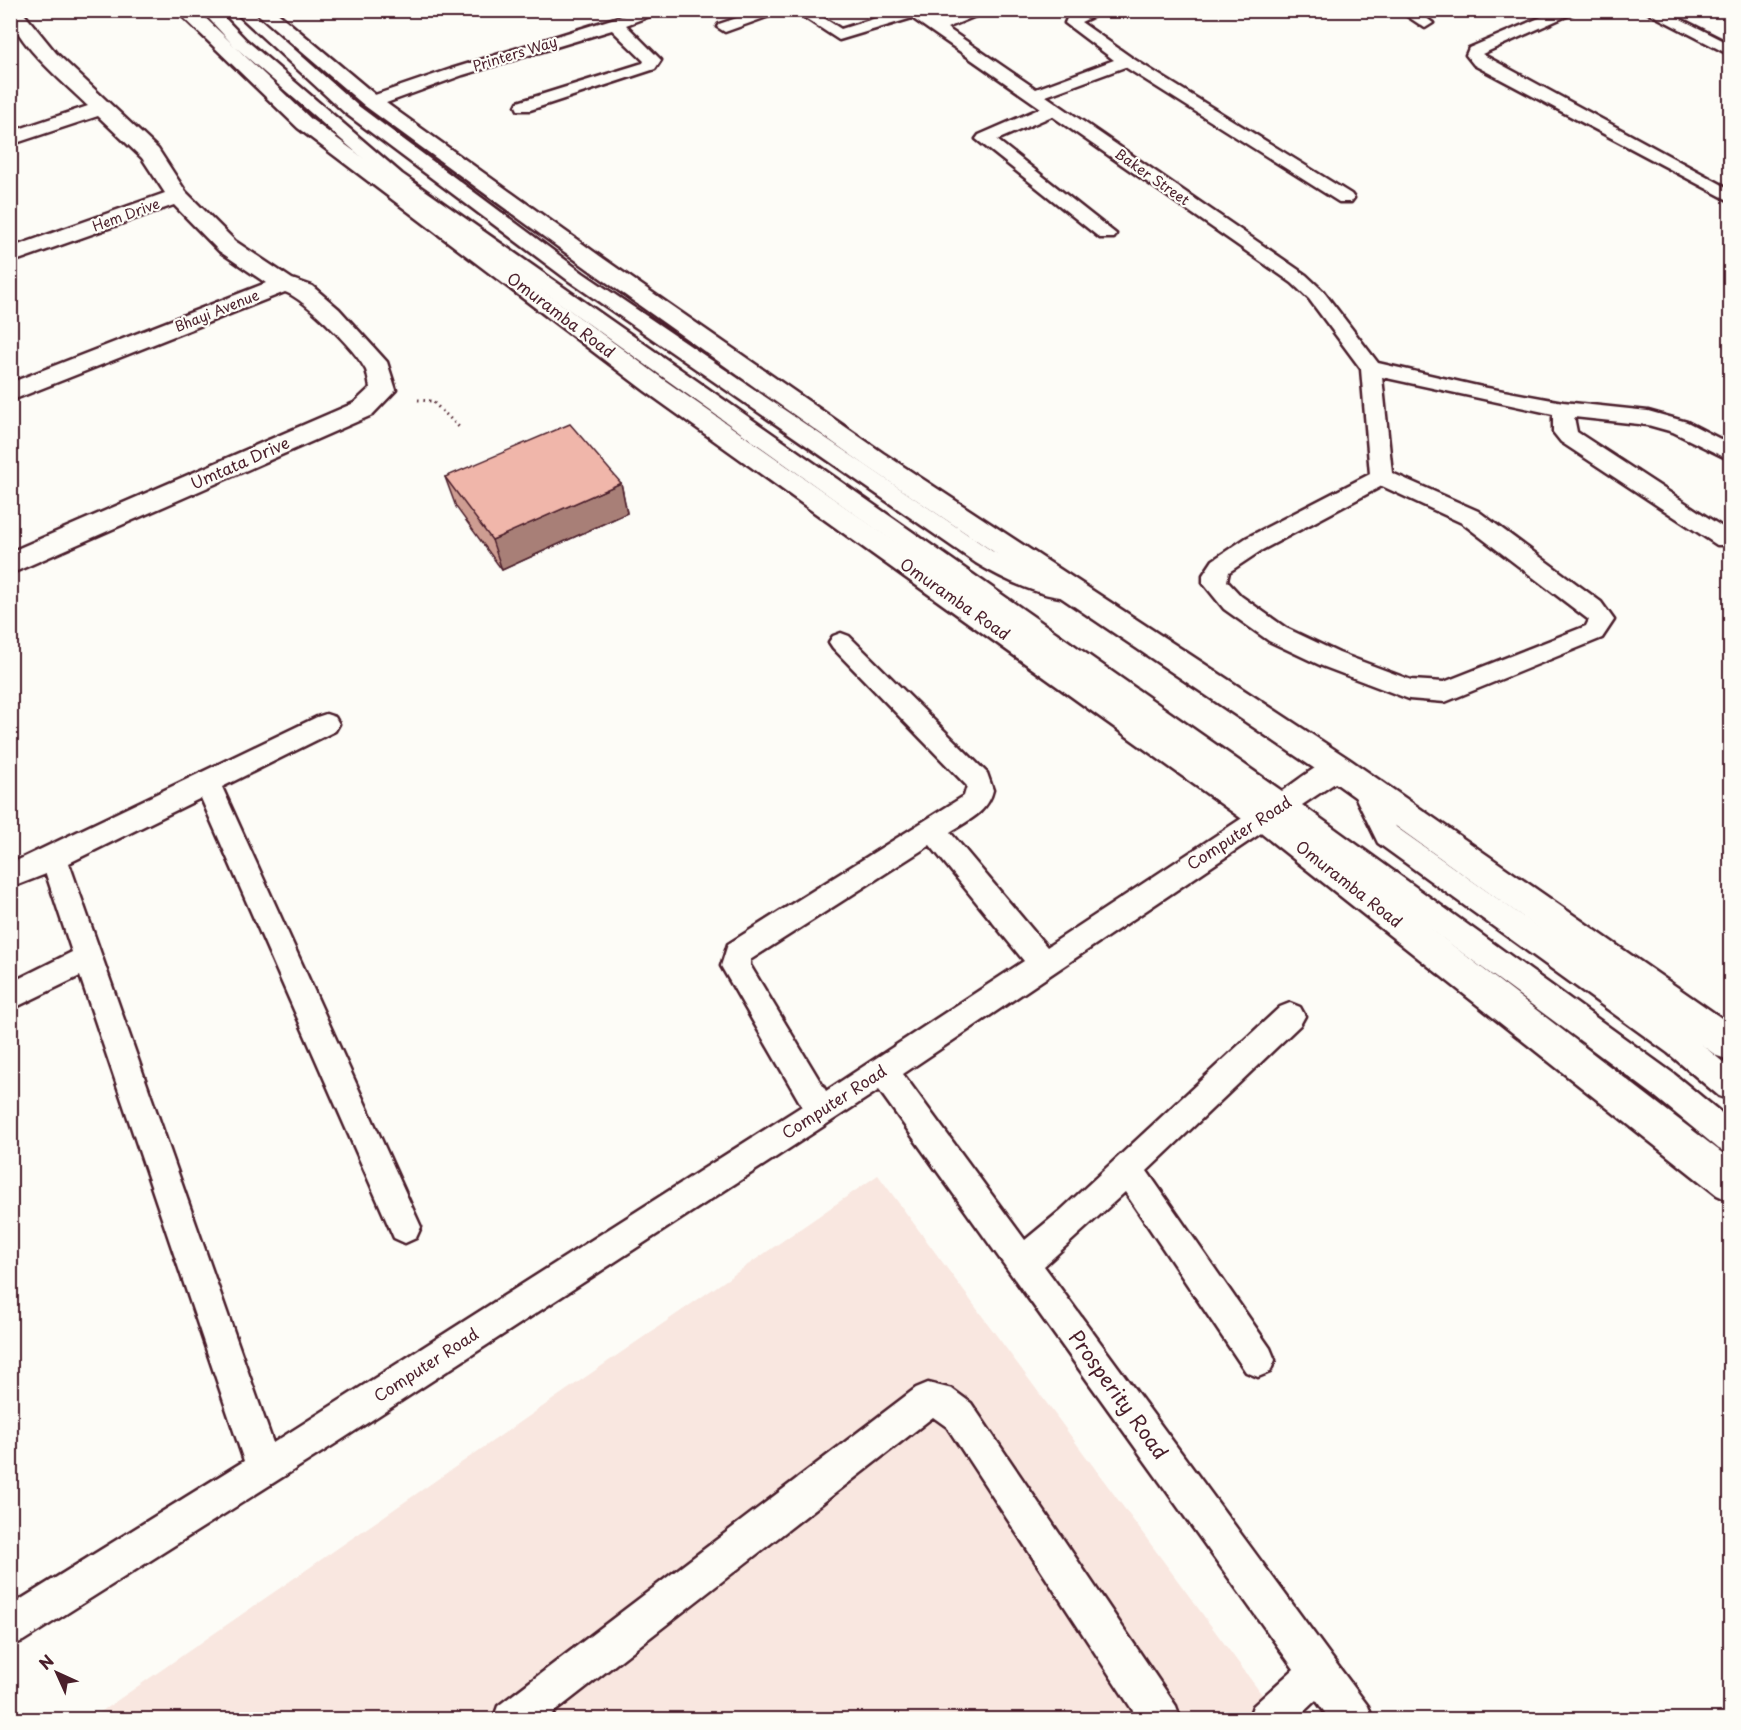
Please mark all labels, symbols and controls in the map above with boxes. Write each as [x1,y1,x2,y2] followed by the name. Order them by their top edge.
[470,31,560,76] street label: Printers Way
[1111,143,1194,210] street label: Baker Street
[89,193,162,236] street label: Hem Drive
[503,266,621,363] street label: Omuramba Road
[171,284,262,337] street label: Bhayi Avenue
[186,430,293,495] street label: Umtata Drive
[896,551,1016,645] street label: Omuramba Road
[1181,789,1296,875] street label: Computer Road
[1291,834,1408,933] street label: Omuramba Road
[776,1058,891,1144] street label: Computer Road
[368,1321,483,1407] street label: Computer Road
[1062,1324,1176,1465] street label: Prosperity Road
[27,1643,87,1703] north arrow
[33,1649,59,1675] text: N

